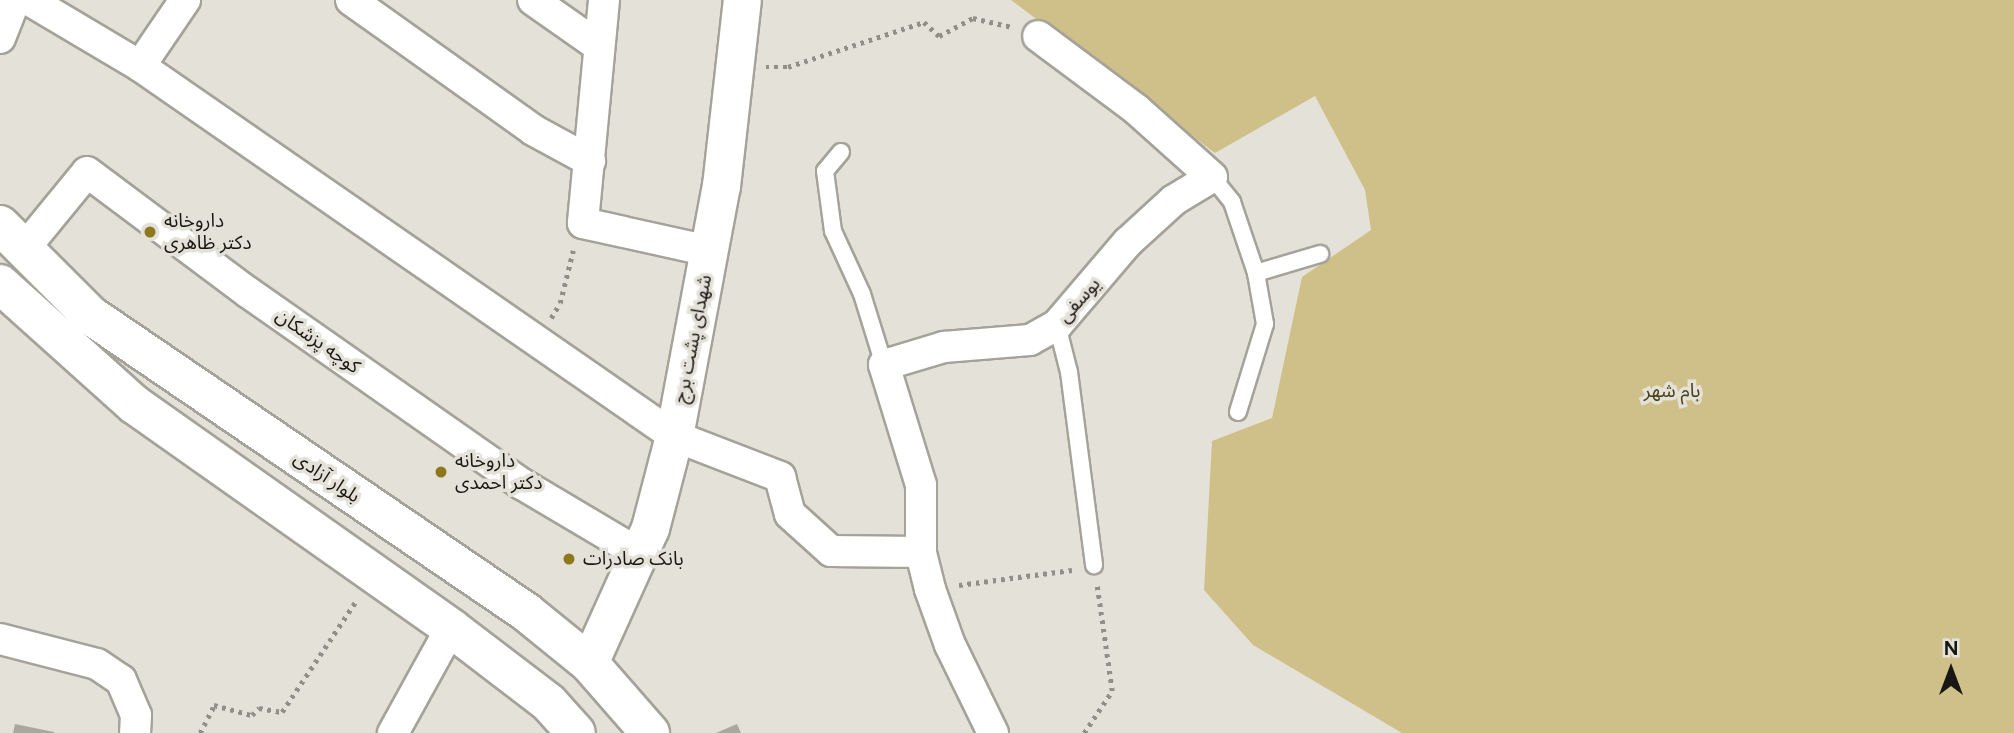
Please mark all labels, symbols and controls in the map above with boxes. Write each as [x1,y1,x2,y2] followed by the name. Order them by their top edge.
[164,210,251,254] place label: داروخانه دکتر ظاهری
[142,224,158,240] marker: داروخانه دکتر ظاهری
[669,273,717,405] street label: شهدای پشت برج
[1053,273,1105,327] street label: یوسفی
[271,304,365,378] street label: کوچه پزشکان
[1644,380,1700,402] park label: بام شهر
[290,447,364,507] street label: بلوار آزادی
[455,450,542,494] place label: داروخانه دکتر احمدی
[433,464,449,480] marker: داروخانه دکتر احمدی
[583,548,684,570] place label: بانک صادرات
[561,551,577,567] marker: بانک صادرات
[1916,635,1986,705] north arrow
[1944,637,1958,660] text: N

